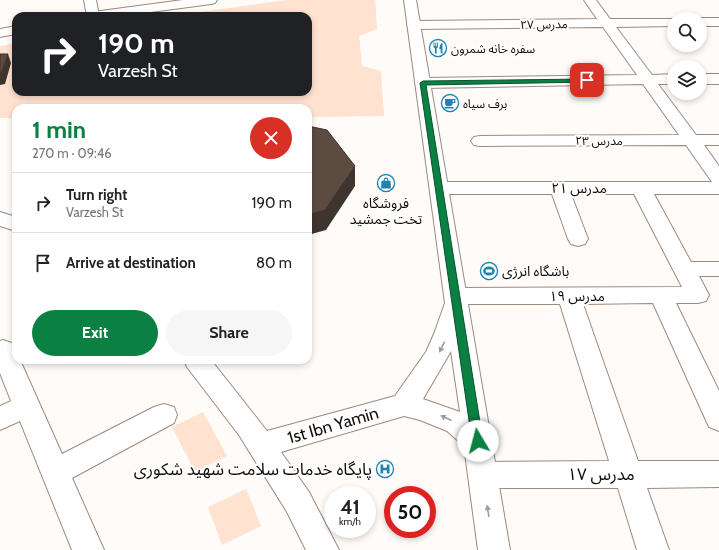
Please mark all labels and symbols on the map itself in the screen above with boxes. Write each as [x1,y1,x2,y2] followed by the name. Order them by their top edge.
[520,16,568,32] street label: مدرس ۲۷
[428,38,448,58] restaurant icon: سفره خانه شمرون
[451,41,535,56] place label: سفره خانه شمرون
[570,63,604,97] pin
[440,93,460,113] cafe icon: برف سیاه
[463,96,507,111] place label: برف سیاه
[575,133,623,148] street label: مدرس ۲۳
[376,173,396,193] shop icon: فروشگاه تخت جمشید
[551,179,607,197] street label: مدرس ۲۱
[350,194,422,228] place label: فروشگاه تخت جمشید
[479,261,499,281] sports icon: باشگاه انرژی
[502,262,569,280] place label: باشگاه انرژی
[549,287,605,305] street label: مدرس ۱۹
[439,341,445,352] one-way arrow
[285,402,381,448] street label: 1st Ibn Yamin
[441,415,452,421] one-way arrow
[457,420,499,462] position arrow
[134,459,372,480] place label: پایگاه خدمات سلامت شهید شکوری
[375,459,395,479] hospital icon: پایگاه خدمات سلامت شهید شکوری
[567,464,635,485] street label: مدرس ۱۷
[384,486,436,538] speed limit sign: 50
[485,505,491,518] one-way arrow

